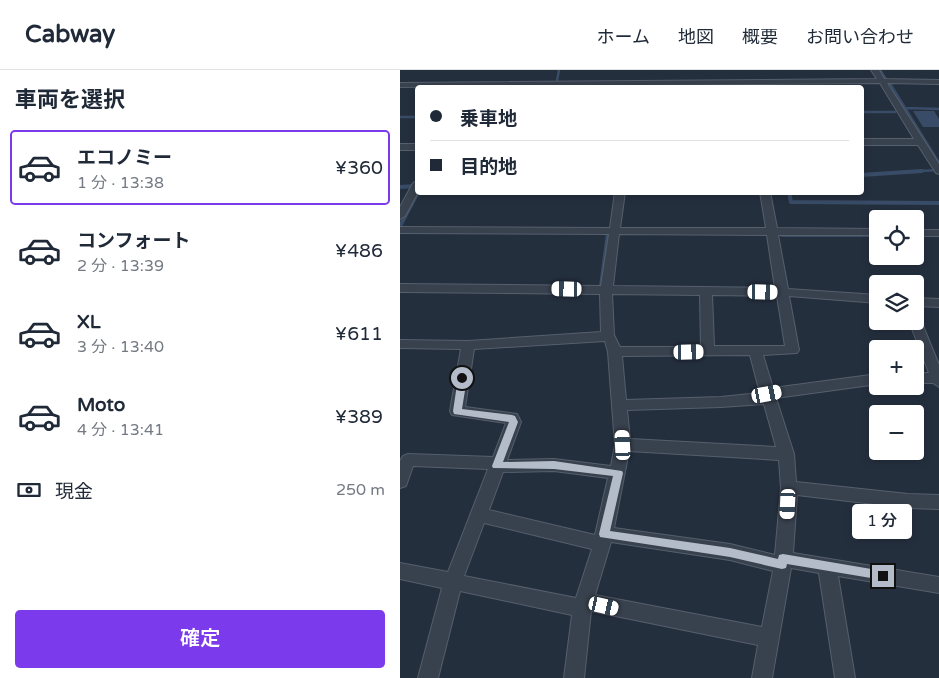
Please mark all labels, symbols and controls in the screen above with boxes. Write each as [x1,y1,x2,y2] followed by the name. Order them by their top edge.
[25,20,115,49] text: Cabway
[597,26,650,48] text: ホーム
[678,26,714,48] text: 地図
[742,26,778,48] text: 概要
[806,26,914,48] text: お問い合わせ
[15,87,125,113] text: 車両を選択
[460,108,517,130] text: 乗車地
[17,145,62,190] icon: car
[77,147,172,169] text: エコノミー
[460,156,517,178] text: 目的地
[335,157,383,179] text: ¥360
[77,173,164,193] text: 1 分 · 13:38
[869,210,924,460] map controls
[869,210,924,265] button: locate
[17,228,62,273] icon: car
[77,230,190,252] text: コンフォート
[335,240,383,262] text: ¥486
[77,256,164,276] text: 2 分 · 13:39
[869,275,924,330] button: layers
[551,281,582,297] car
[747,284,778,300] car
[17,311,62,356] icon: car
[77,311,101,333] text: XL
[335,323,383,345] text: ¥611
[77,337,164,357] text: 3 分 · 13:40
[869,340,924,395] button: +
[673,344,704,360] car
[451,367,473,389] route start
[750,384,783,404] car
[17,394,62,439] icon: car
[77,394,125,416] text: Moto
[869,405,924,460] button: −
[335,406,383,428] text: ¥389
[77,420,164,440] text: 4 分 · 13:41
[614,430,631,460] car
[15,476,43,504] icon: cash
[336,480,385,500] text: 250 m
[55,481,93,503] text: 現金
[779,489,796,519] car
[853,504,913,538] callout: 1 分
[867,511,897,531] text: 1 分
[872,565,894,587] route end
[587,595,620,617] car
[15,610,385,668] button: 確定

